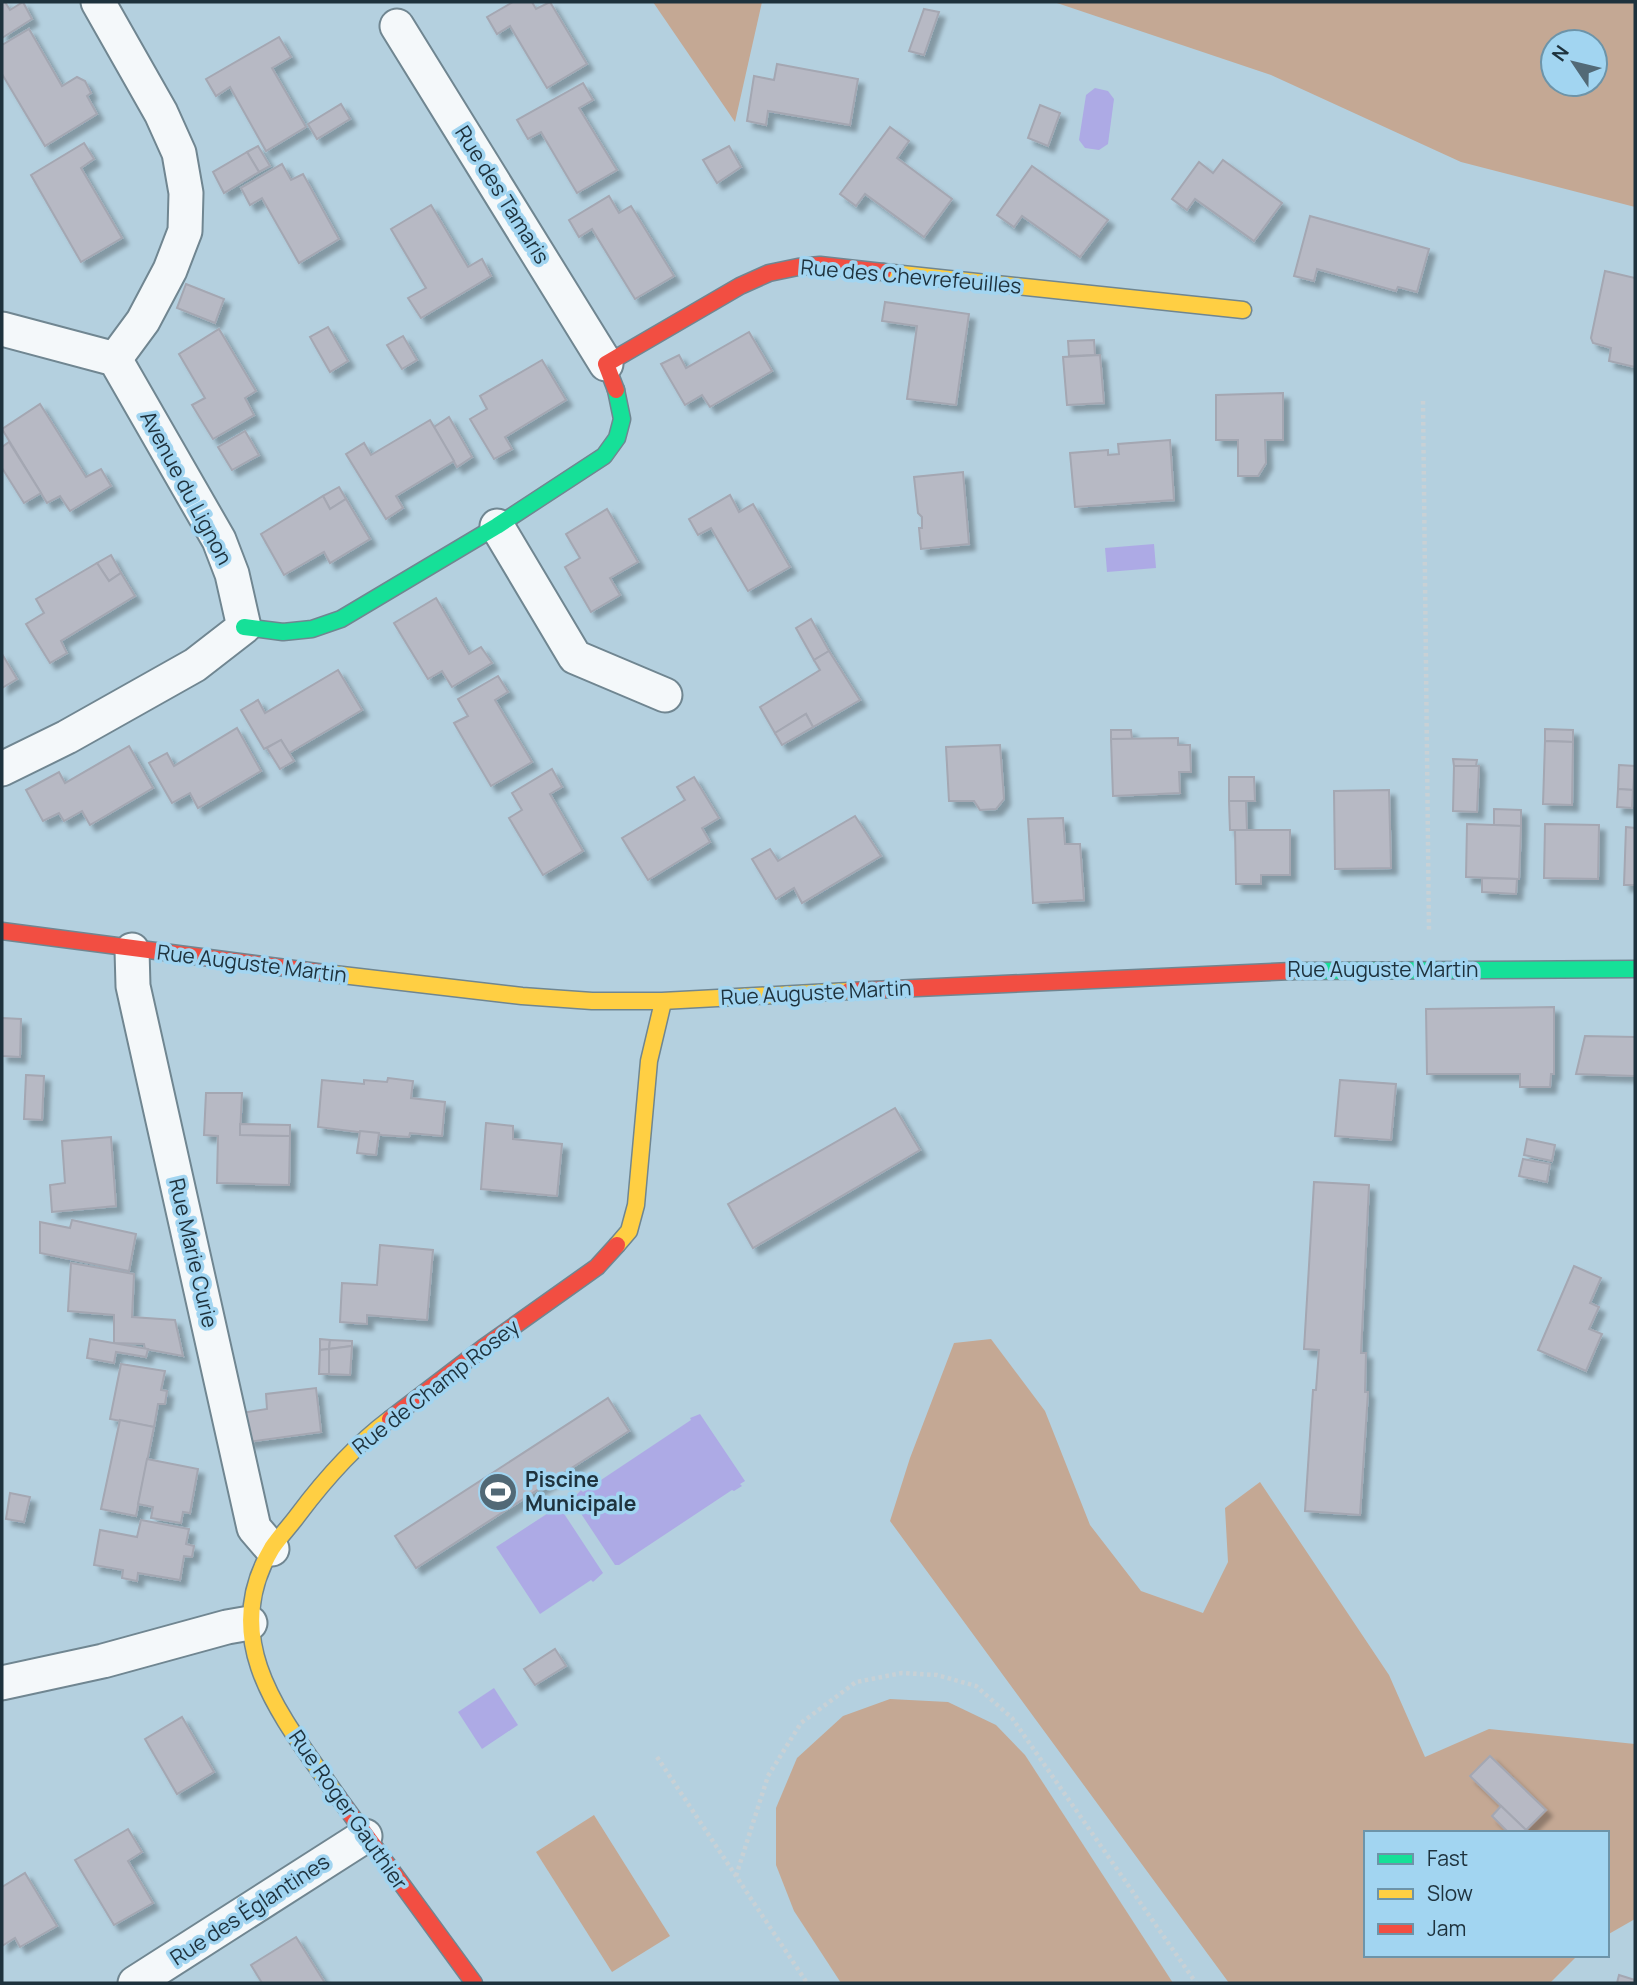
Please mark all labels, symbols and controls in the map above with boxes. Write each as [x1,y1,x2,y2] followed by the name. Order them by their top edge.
[1539,28,1609,98] north arrow
[1546,40,1575,66] text: N
[449,120,557,269] street label: Rue des Tamaris
[799,252,1023,300] street label: Rue des Chevrefeuilles
[134,406,239,569] street label: Avenue du Lignon
[156,937,349,989] street label: Rue Auguste Martin
[1287,955,1479,983] street label: Rue Auguste Martin
[720,973,912,1011] street label: Rue Auguste Martin
[163,1175,225,1330] street label: Rue Marie Curie
[346,1312,525,1460] street label: Rue de Champ Rosey
[525,1465,636,1517] place label: Piscine Municipale
[477,1471,519,1513] sports icon: Piscine Municipale
[283,1724,415,1895] street label: Rue Roger Gauthier
[1364,1831,1609,1957] legend
[1427,1844,1468,1872] text: Fast
[164,1847,334,1971] street label: Rue des Églantines
[1427,1879,1473,1907] text: Slow
[1427,1914,1466,1942] text: Jam

